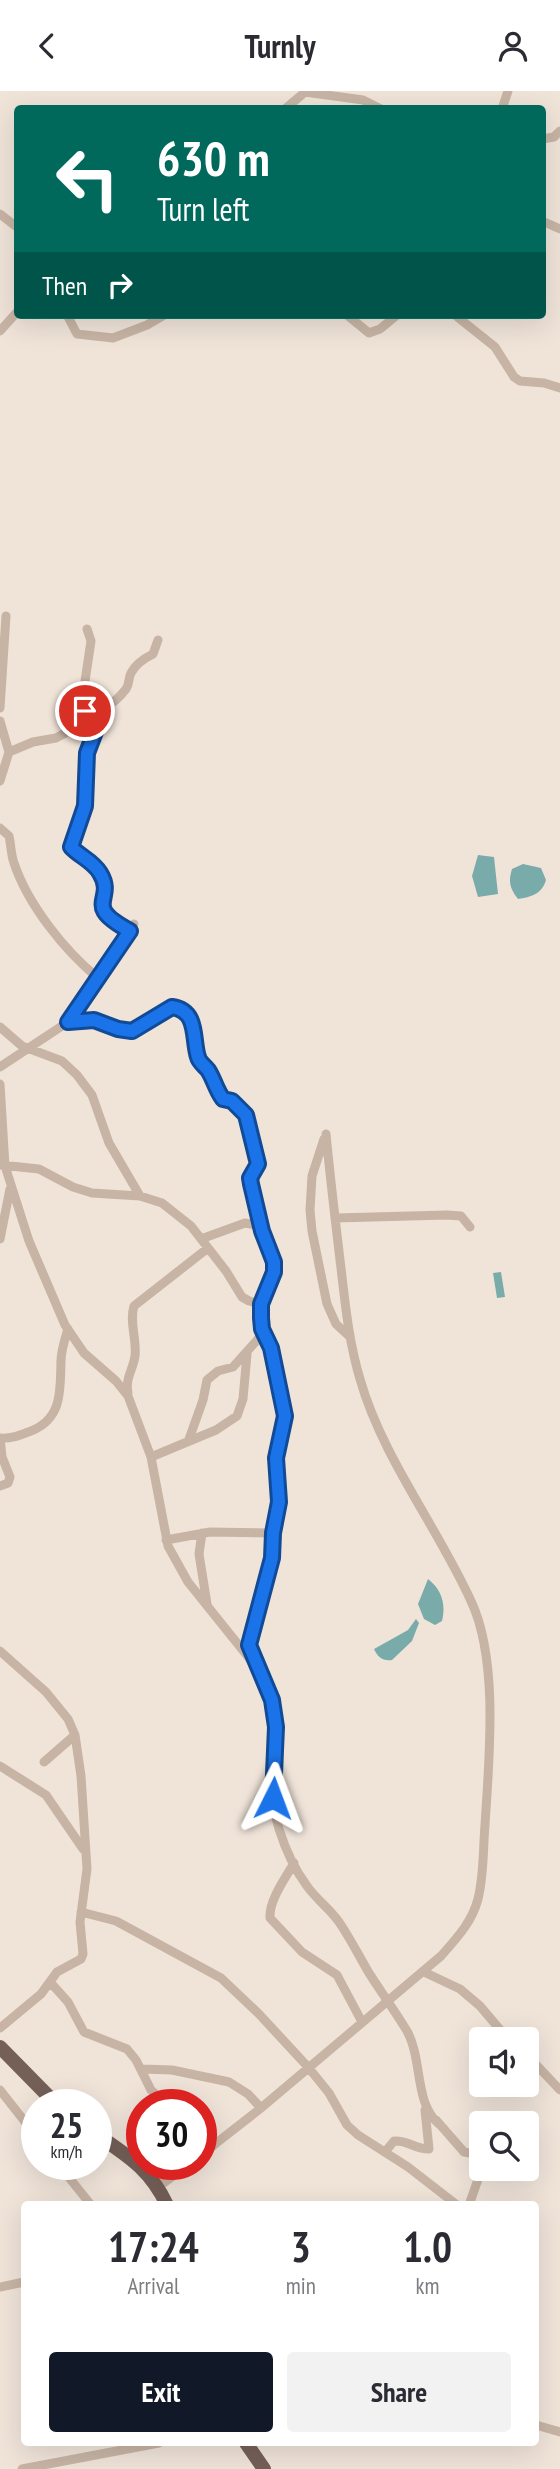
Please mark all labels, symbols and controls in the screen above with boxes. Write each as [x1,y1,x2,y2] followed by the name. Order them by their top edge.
[244,25,316,67] text: Turnly
[28,27,66,65] icon: back
[494,27,532,65] icon: person
[157,126,270,190] text: 630 m
[42,133,133,224] icon: left
[157,188,249,230] text: Turn left
[101,266,139,304] icon: right
[42,269,87,302] text: Then
[55,681,115,741] pin
[66,692,104,730] icon: arrive
[236,1761,310,1835] position arrow
[469,2027,539,2181] map controls
[469,2027,539,2097] button: sound
[126,2089,217,2180] speed limit sign: 30
[50,2102,83,2148] text: 25
[469,2111,539,2181] button: search
[51,2140,82,2163] text: km/h
[108,2219,199,2274] text: 17:24
[291,2219,311,2274] text: 3
[403,2219,452,2274] text: 1.0
[127,2271,179,2300] text: Arrival
[286,2271,316,2300] text: min
[416,2271,439,2300] text: km
[49,2352,273,2432] button: Exit
[287,2352,511,2432] button: Share

